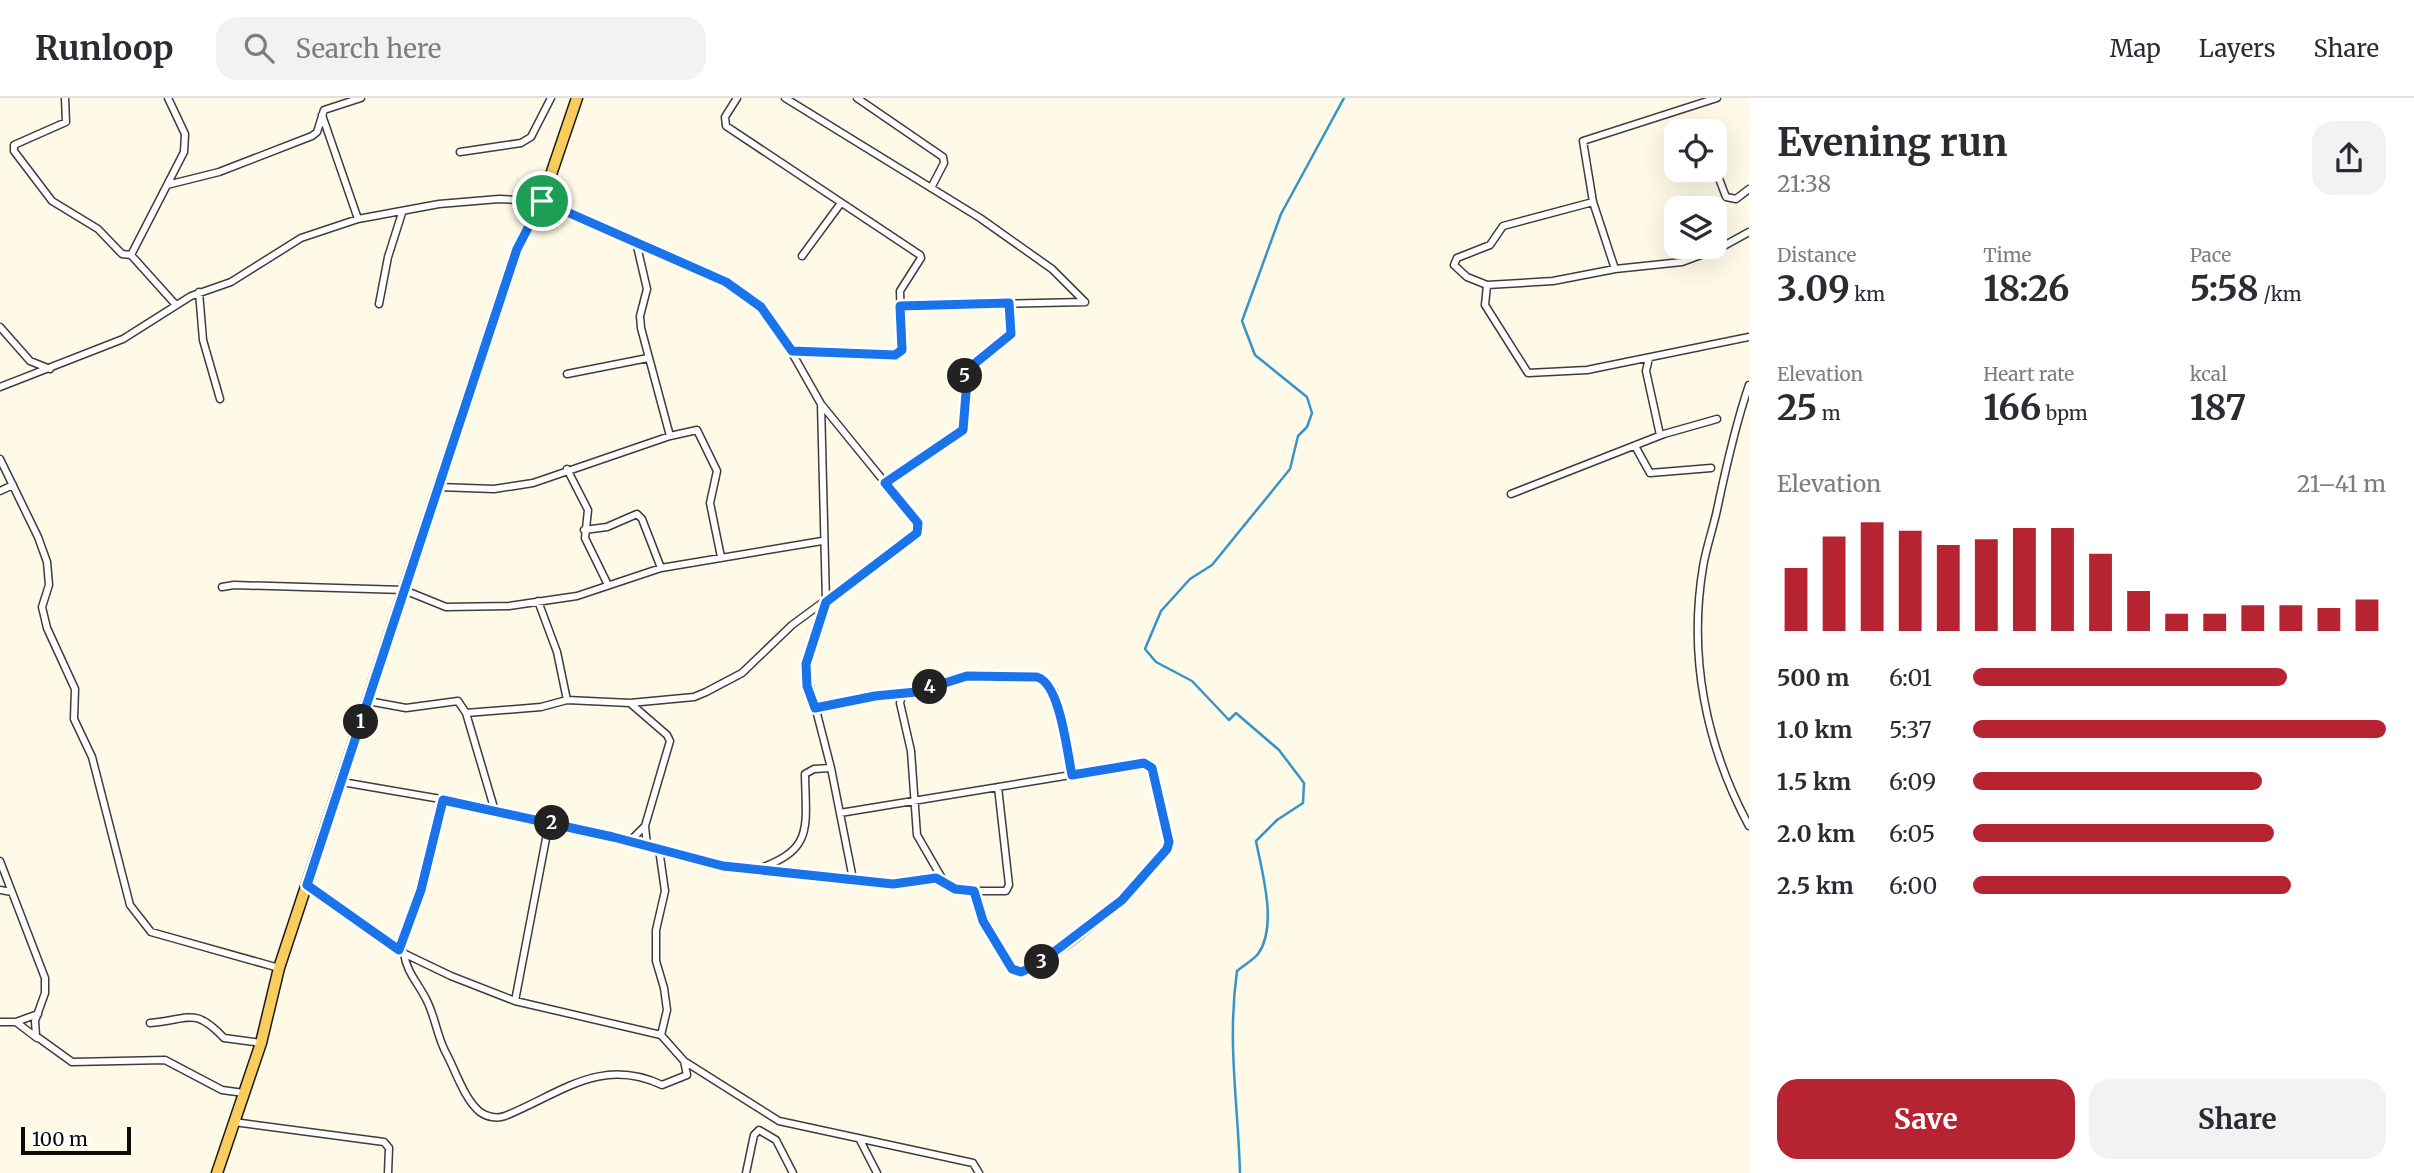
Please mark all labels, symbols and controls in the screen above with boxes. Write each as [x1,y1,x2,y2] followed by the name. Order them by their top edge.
[216,17,706,80] search box
[35,28,174,69] text: Runloop
[240,29,278,67] icon: search
[296,32,441,65] text: Search here
[2110,33,2161,64] text: Map
[2199,33,2275,64] text: Layers
[2313,33,2379,64] text: Share
[1664,119,1727,259] map controls
[1664,119,1727,182] button: locate
[1777,119,2008,166] text: Evening run
[2312,121,2386,195] button: share
[1777,169,1831,198] text: 21:38
[512,171,572,231] pin
[523,182,561,220] icon: arrive
[1664,196,1727,259] button: layers
[1777,243,1856,267] text: Distance
[1983,243,2032,267] text: Time
[2190,243,2231,267] text: Pace
[1777,267,1850,311] text: 3.09
[1983,267,2069,311] text: 18:26
[2190,267,2259,311] text: 5:58
[1850,282,1885,306] text: km
[2259,282,2302,306] text: /km
[948,358,982,394] pin: 5
[1777,362,1863,386] text: Elevation
[1983,362,2074,386] text: Heart rate
[2190,362,2227,386] text: kcal
[959,363,970,387] text: 5
[1777,386,1817,430] text: 25
[1983,386,2041,430] text: 166
[2190,386,2246,430] text: 187
[1817,401,1841,425] text: m
[2041,401,2088,425] text: bpm
[1777,469,1881,498] text: Elevation
[2297,469,2386,498] text: 21–41 m
[1777,663,1849,692] text: 500 m
[1889,663,1932,692] text: 6:01
[912,670,948,704] pin: 4
[923,674,936,698] text: 4
[344,704,378,740] pin: 1
[356,709,365,733] text: 1
[1777,715,1852,744] text: 1.0 km
[1889,715,1932,744] text: 5:37
[1777,767,1851,796] text: 1.5 km
[1889,767,1936,796] text: 6:09
[534,806,570,840] pin: 2
[546,810,557,834] text: 2
[1777,819,1855,848] text: 2.0 km
[1889,819,1935,848] text: 6:05
[1777,871,1854,900] text: 2.5 km
[1889,871,1937,900] text: 6:00
[1024,944,1060,980] pin: 3
[1036,949,1047,973] text: 3
[1777,1079,2075,1159] button: Save
[2089,1079,2386,1159] button: Share
[21,1124,131,1156] scale bar
[32,1127,88,1151] text: 100 m

